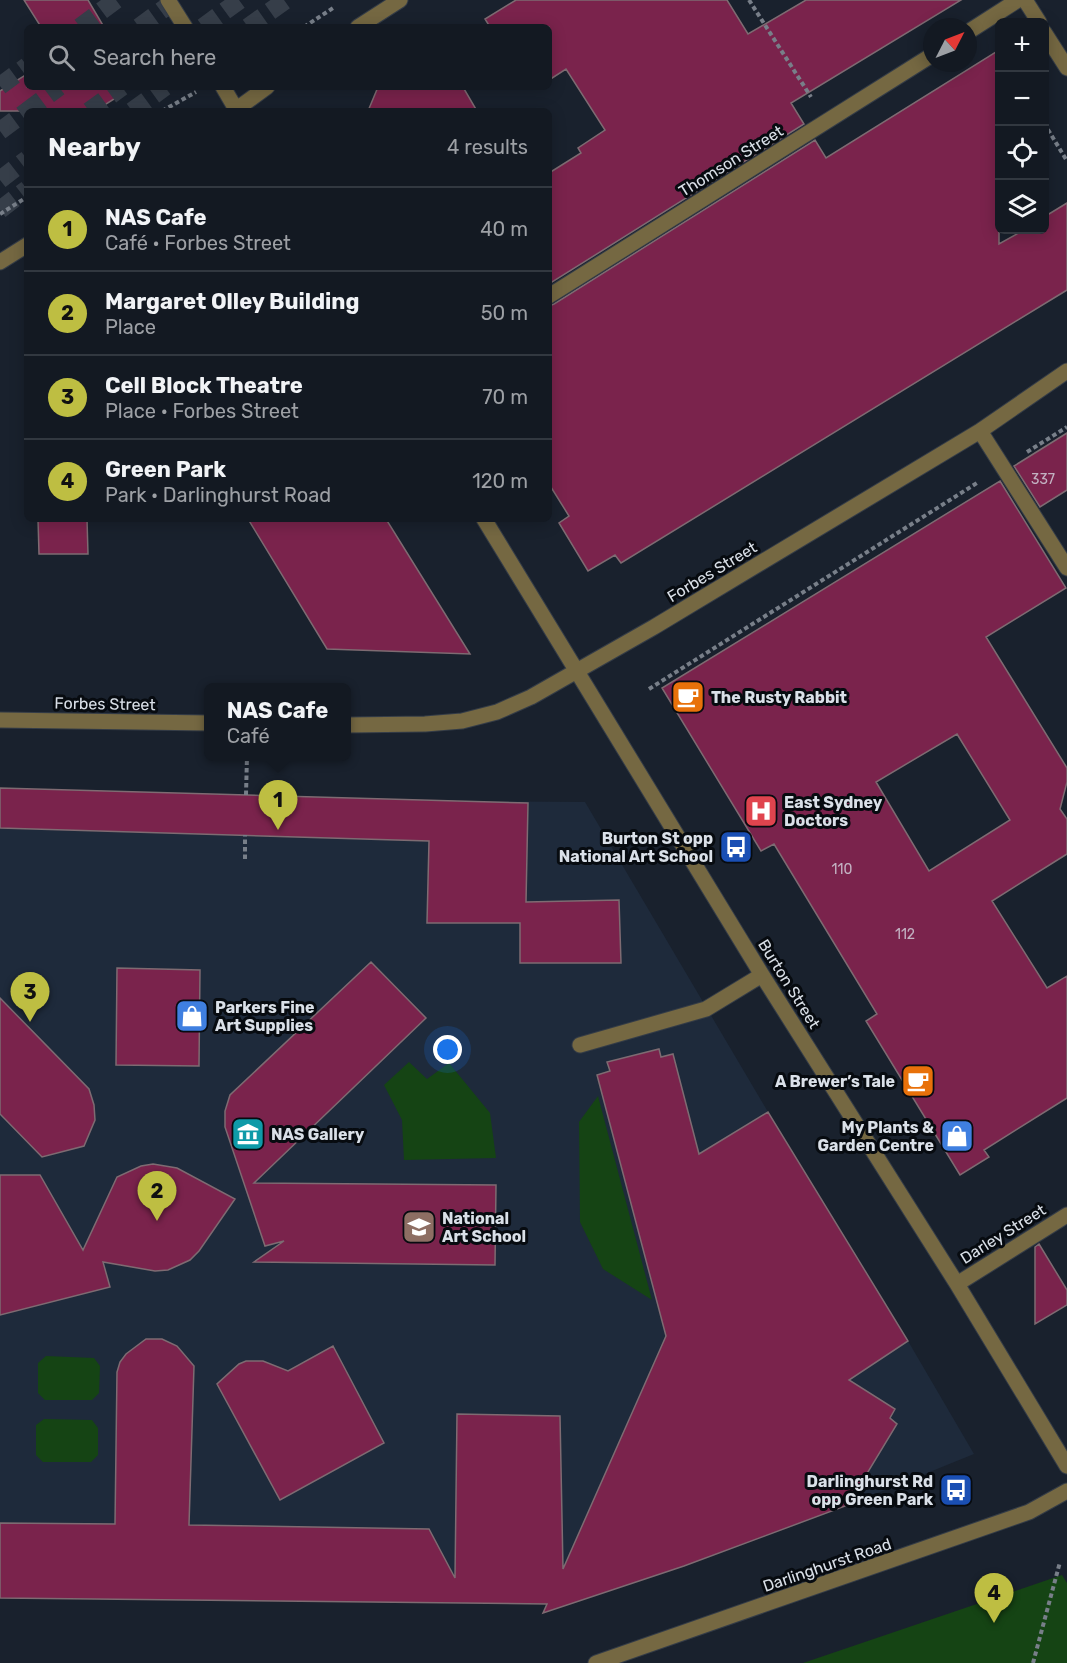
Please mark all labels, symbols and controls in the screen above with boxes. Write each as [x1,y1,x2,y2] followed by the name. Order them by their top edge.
[923,18,977,72] north arrow
[995,18,1049,234] map controls
[995,18,1049,72] button: +
[24,24,552,90] search box
[45,41,78,74] icon: search
[93,44,216,71] text: Search here
[995,72,1049,126] button: −
[675,121,787,201] street label: Thomson Street
[995,126,1049,180] button: locate
[48,132,141,163] text: Nearby
[447,135,528,159] text: 4 results
[995,180,1049,234] button: layers
[105,204,207,231] text: NAS Cafe
[63,217,72,241] text: 1
[480,217,528,241] text: 40 m
[105,231,291,255] text: Café · Forbes Street
[105,288,359,315] text: Margaret Olley Building
[61,301,74,325] text: 2
[481,301,528,325] text: 50 m
[105,315,156,339] text: Place
[105,372,303,399] text: Cell Block Theatre
[61,385,74,409] text: 3
[482,385,528,409] text: 70 m
[105,399,299,423] text: Place · Forbes Street
[105,456,226,483] text: Green Park
[61,469,74,493] text: 4
[472,469,528,493] text: 120 m
[1031,471,1055,488] house number: 337
[105,483,331,507] text: Park · Darlinghurst Road
[664,538,760,606] street label: Forbes Street
[670,679,706,715] cafe icon: The Rusty Rabbit
[204,683,351,761] popup
[711,688,848,707] place label: The Rusty Rabbit
[54,694,156,714] street label: Forbes Street
[227,697,328,724] text: NAS Cafe
[227,724,270,748] text: Café
[258,780,298,830] pin: 1
[743,793,779,829] hospital icon: East Sydney Doctors
[784,793,883,830] place label: East Sydney Doctors
[559,829,713,866] place label: Burton St opp National Art School
[718,829,754,865] bus stop icon: Burton St opp National Art School
[832,861,853,878] house number: 110
[895,926,915,943] house number: 112
[754,936,824,1032] street label: Burton Street
[10,972,50,1022] pin: 3
[174,998,210,1034] shop icon: Parkers Fine Art Supplies
[215,998,315,1035] place label: Parkers Fine Art Supplies
[433,1035,462,1064] your location
[900,1063,936,1099] cafe icon: A Brewer’s Tale
[775,1072,895,1091] place label: A Brewer’s Tale
[230,1116,266,1152] museum icon: NAS Gallery
[817,1118,934,1155] place label: My Plants & Garden Centre
[939,1118,975,1154] shop icon: My Plants & Garden Centre
[271,1125,365,1144] place label: NAS Gallery
[138,1172,176,1221] pin: 2
[957,1200,1049,1268] street label: Darley Street
[401,1209,437,1245] school or university icon: National Art School
[442,1209,526,1246] place label: National Art School
[807,1472,934,1509] place label: Darlinghurst Rd opp Green Park
[938,1472,974,1508] bus stop icon: Darlinghurst Rd opp Green Park
[760,1534,894,1596] street label: Darlinghurst Road
[974,1574,1014,1623] pin: 4

